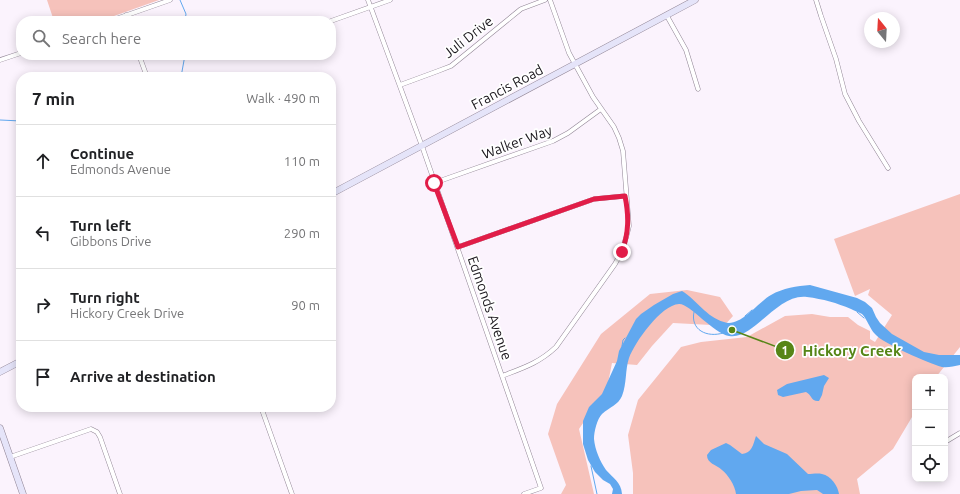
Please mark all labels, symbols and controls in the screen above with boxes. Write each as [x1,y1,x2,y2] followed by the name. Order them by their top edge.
[864,12,900,48] north arrow
[440,13,496,61] street label: Juli Drive
[16,16,336,60] search box
[30,27,52,49] icon: search
[62,30,141,47] text: Search here
[468,61,546,113] street label: Francis Road
[32,89,75,108] text: 7 min
[246,91,320,105] text: Walk · 490 m
[480,122,554,162] street label: Walker Way
[70,145,134,162] text: Continue
[32,150,54,172] icon: ahead
[284,154,320,168] text: 110 m
[70,162,171,176] text: Edmonds Avenue
[425,174,443,192] route start
[70,217,131,234] text: Turn left
[32,222,54,244] icon: left
[284,226,320,240] text: 290 m
[70,234,151,248] text: Gibbons Drive
[613,243,631,261] route end
[465,254,515,362] street label: Edmonds Avenue
[70,289,140,306] text: Turn right
[32,294,54,316] icon: right
[291,298,320,312] text: 90 m
[70,306,184,320] text: Hickory Creek Drive
[775,337,910,364] callout: Hickory Creek
[803,342,902,359] text: Hickory Creek
[782,344,788,357] text: 1
[32,366,54,388] icon: arrive
[70,368,216,385] text: Arrive at destination
[912,374,948,482] map controls
[912,374,948,410] button: +
[912,410,948,446] button: −
[912,446,948,482] button: locate

